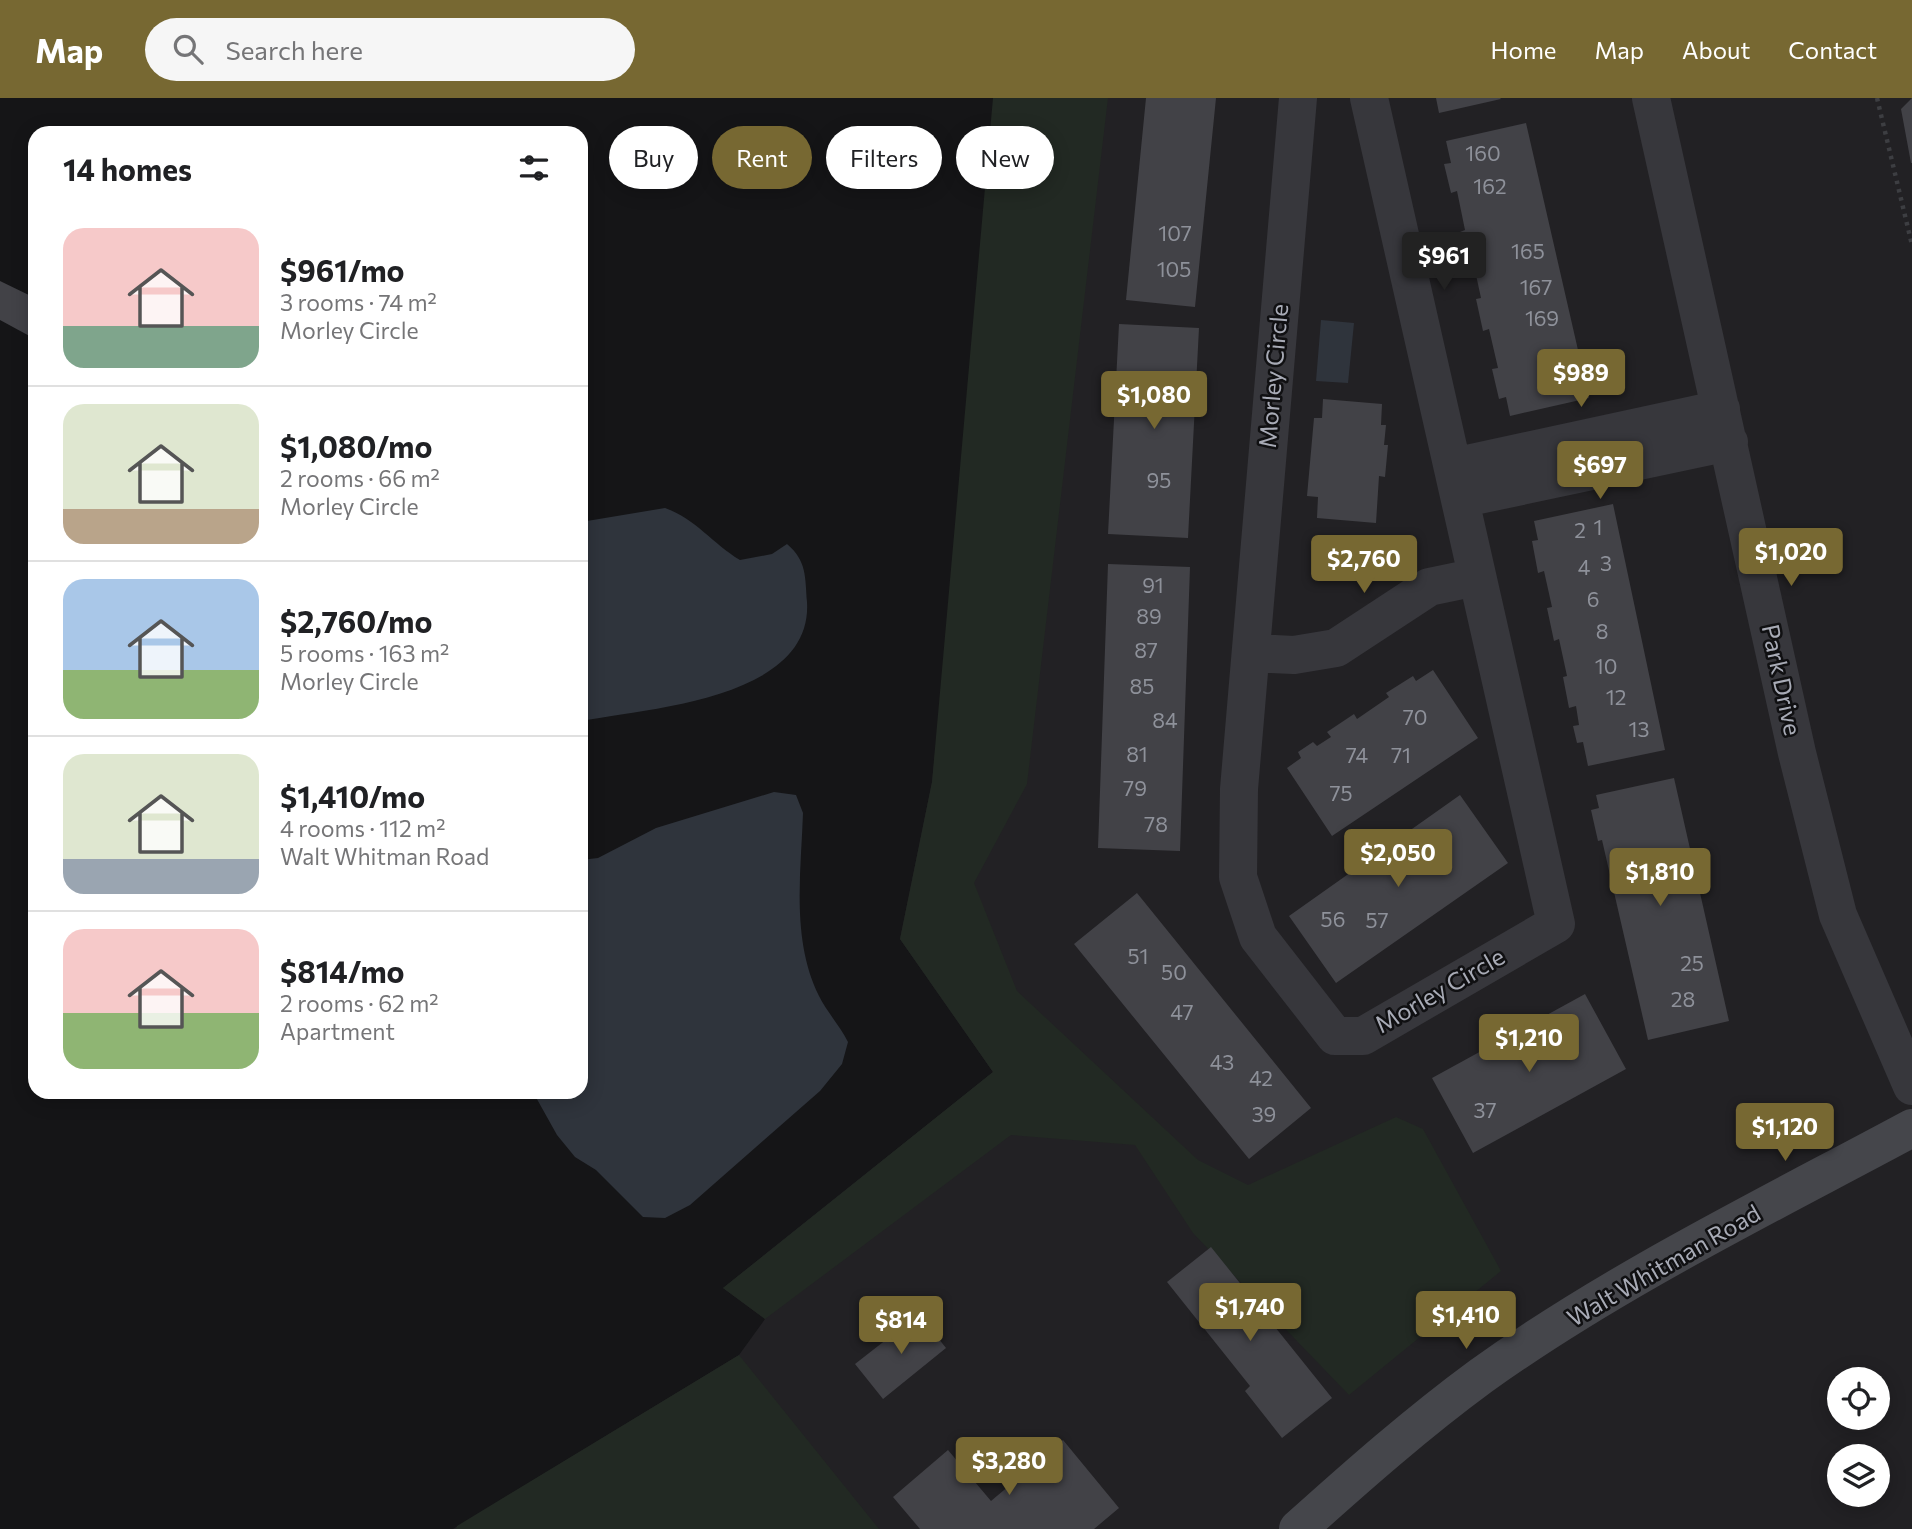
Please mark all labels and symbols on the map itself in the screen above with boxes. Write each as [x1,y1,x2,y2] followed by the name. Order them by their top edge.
[1465,140,1501,165] house number: 160
[1473,173,1507,198] house number: 162
[1158,220,1192,245] house number: 107
[1403,232,1485,292] pin: $961
[1511,238,1545,263] house number: 165
[1157,256,1191,281] house number: 105
[1520,274,1552,299] house number: 167
[1252,303,1293,449] street label: Morley Circle
[1525,305,1559,330] house number: 169
[1540,350,1622,409] pin: $989
[1097,372,1211,431] pin: $1,080
[1559,442,1641,501] pin: $697
[1147,467,1171,492] house number: 95
[1594,514,1602,539] house number: 1
[1574,517,1586,542] house number: 2
[1734,528,1848,588] pin: $1,020
[1307,536,1421,595] pin: $2,760
[1600,550,1612,575] house number: 3
[1578,554,1591,579] house number: 4
[1142,572,1164,597] house number: 91
[1587,586,1599,611] house number: 6
[1136,603,1162,628] house number: 89
[1596,618,1608,643] house number: 8
[1757,622,1808,738] street label: Park Drive
[1134,637,1158,662] house number: 87
[1595,653,1617,678] house number: 10
[1130,673,1154,698] house number: 85
[1606,684,1626,709] house number: 12
[1403,704,1427,729] house number: 70
[1152,707,1178,732] house number: 84
[1629,716,1649,741] house number: 13
[1126,741,1148,766] house number: 81
[1346,742,1369,767] house number: 74
[1391,742,1411,767] house number: 71
[1123,775,1147,800] house number: 79
[1329,780,1353,805] house number: 75
[1144,811,1168,836] house number: 78
[1341,830,1455,889] pin: $2,050
[1603,848,1717,908] pin: $1,810
[1321,906,1345,931] house number: 56
[1365,907,1389,932] house number: 57
[1369,941,1509,1038] street label: Morley Circle
[1127,943,1149,968] house number: 51
[1680,950,1704,975] house number: 25
[1161,959,1187,984] house number: 50
[1671,986,1695,1011] house number: 28
[1170,999,1194,1024] house number: 47
[1472,1014,1586,1074] pin: $1,210
[1210,1049,1234,1074] house number: 43
[1249,1065,1273,1090] house number: 42
[1474,1097,1496,1122] house number: 37
[1252,1101,1276,1126] house number: 39
[1728,1104,1842,1163] pin: $1,120
[1561,1198,1765,1332] street label: Walt Whitman Road
[1193,1284,1307,1343] pin: $1,740
[1409,1292,1523,1351] pin: $1,410
[860,1296,942,1356] pin: $814
[952,1438,1066,1497] pin: $3,280

